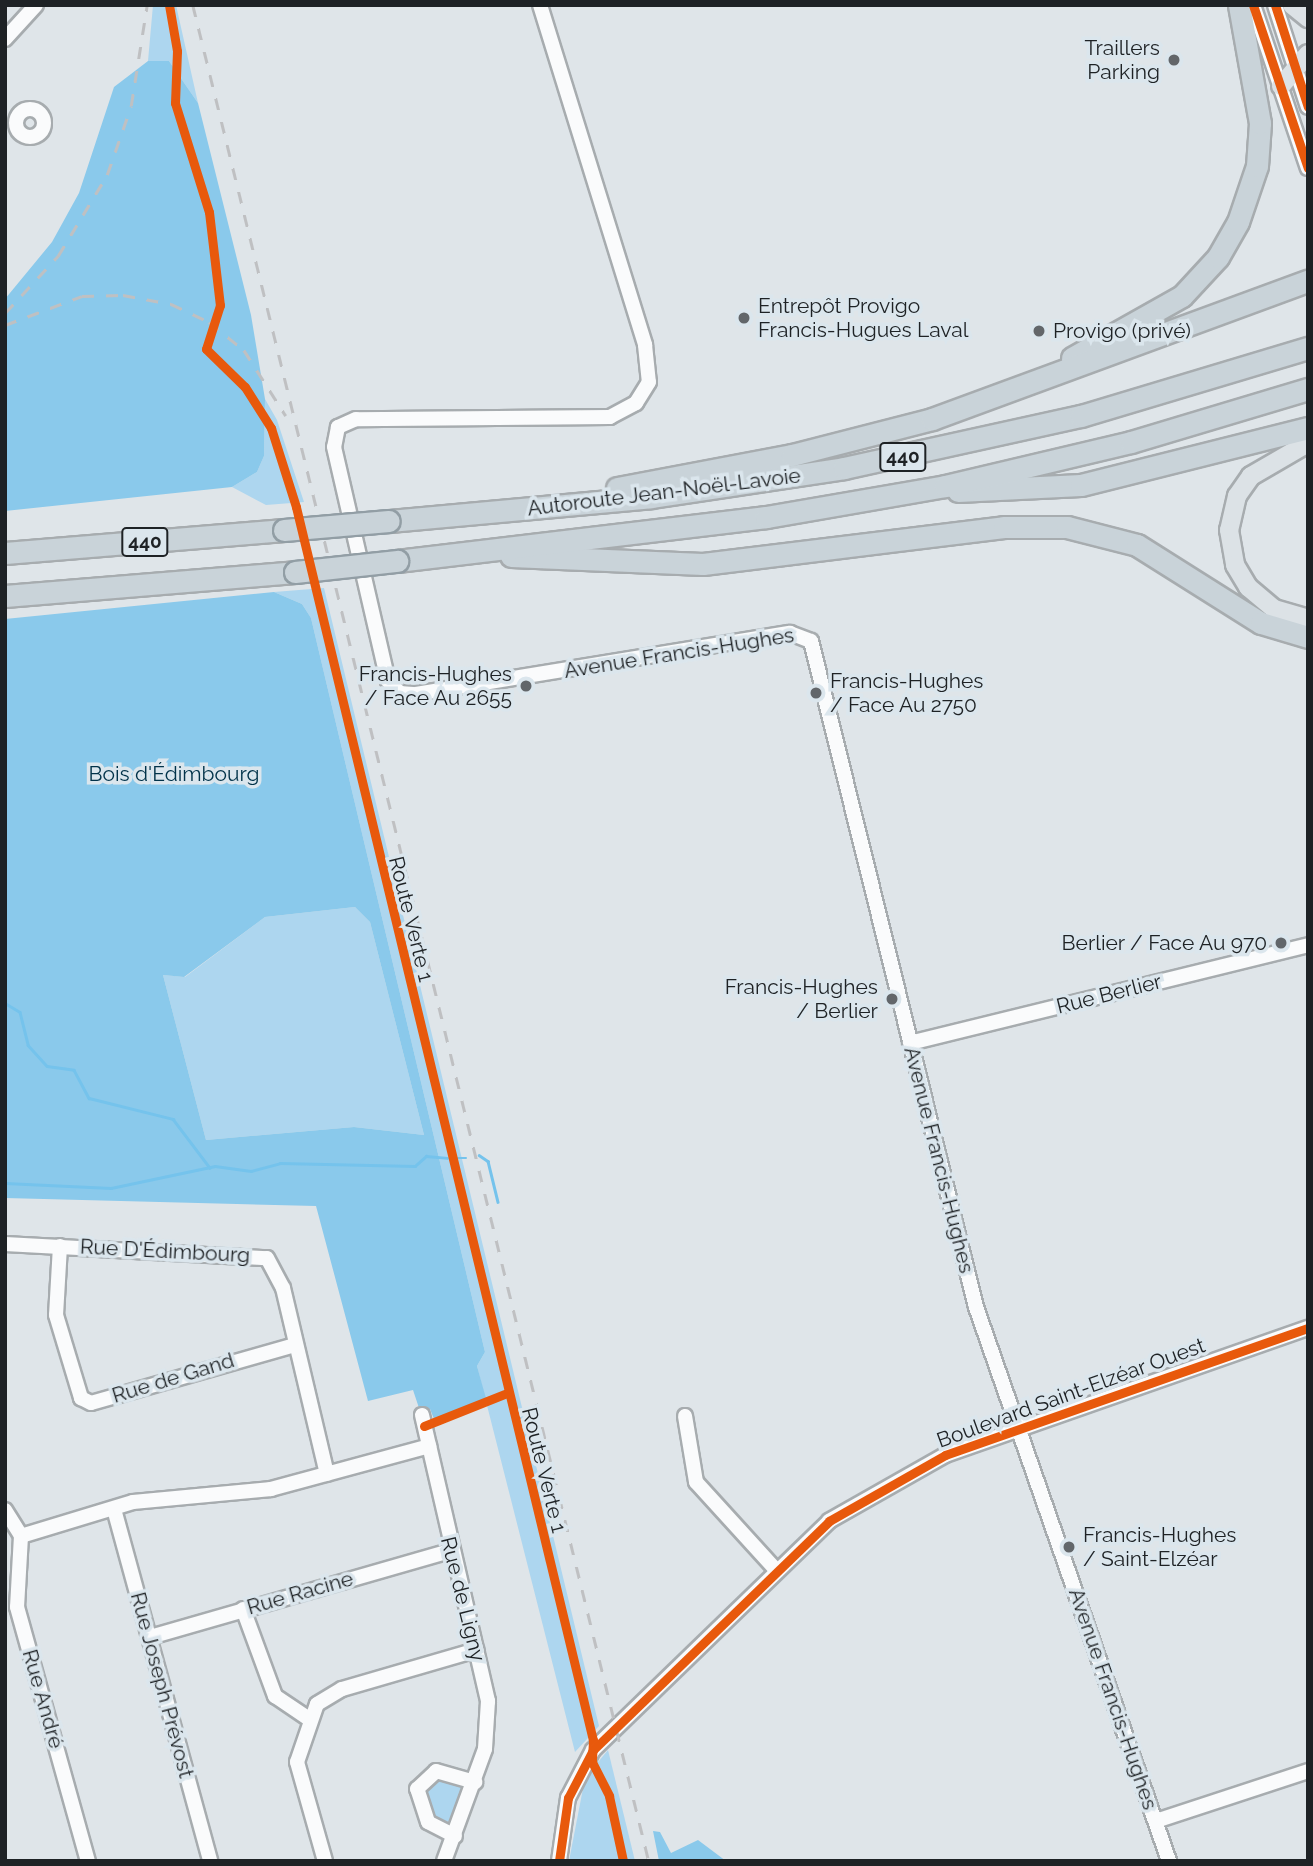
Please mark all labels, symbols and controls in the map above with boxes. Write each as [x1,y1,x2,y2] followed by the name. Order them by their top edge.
[1084,35,1160,85] place label: Traillers Parking
[1166,52,1182,68] marker: Traillers Parking
[758,293,968,343] place label: Entrepôt Provigo Francis-Hugues Laval
[736,310,752,326] marker: Entrepôt Provigo Francis-Hugues Laval
[1053,318,1191,344] place label: Provigo (privé)
[1031,323,1047,339] marker: Provigo (privé)
[878,442,928,472] road number: 440
[526,463,802,521] street label: Autoroute Jean-Noël-Lavoie
[120,526,170,558] road number: 440
[562,622,796,684] street label: Avenue Francis-Hughes
[359,661,512,711] place label: Francis-Hughes / Face Au 2655
[830,668,983,718] place label: Francis-Hughes / Face Au 2750
[518,678,534,694] marker: Francis-Hughes / Face Au 2655
[808,685,824,701] marker: Francis-Hughes / Face Au 2750
[88,761,260,787] park label: Bois d'Édimbourg
[383,853,439,985] street label: Route Verte 1
[1060,930,1267,956] place label: Berlier / Face Au 970
[1273,935,1289,951] marker: Berlier / Face Au 970
[1054,969,1164,1019] street label: Rue Berlier
[725,974,878,1024] place label: Francis-Hughes / Berlier
[884,991,900,1007] marker: Francis-Hughes / Berlier
[899,1044,979,1276] street label: Avenue Francis-Hughes
[79,1234,251,1268] street label: Rue D'Édimbourg
[933,1333,1209,1453] street label: Boulevard Saint-Elzéar Ouest
[109,1347,237,1409] street label: Rue de Gand
[516,1404,572,1536] street label: Route Verte 1
[1083,1522,1236,1572] place label: Francis-Hughes / Saint-Elzéar
[435,1534,491,1664] street label: Rue de Ligny
[1061,1539,1077,1555] marker: Francis-Hughes / Saint-Elzéar
[244,1566,356,1620] street label: Rue Racine
[1063,1585,1163,1813] street label: Avenue Francis-Hughes
[125,1589,199,1781] street label: Rue Joseph Prévost
[17,1646,69,1752] street label: Rue André

